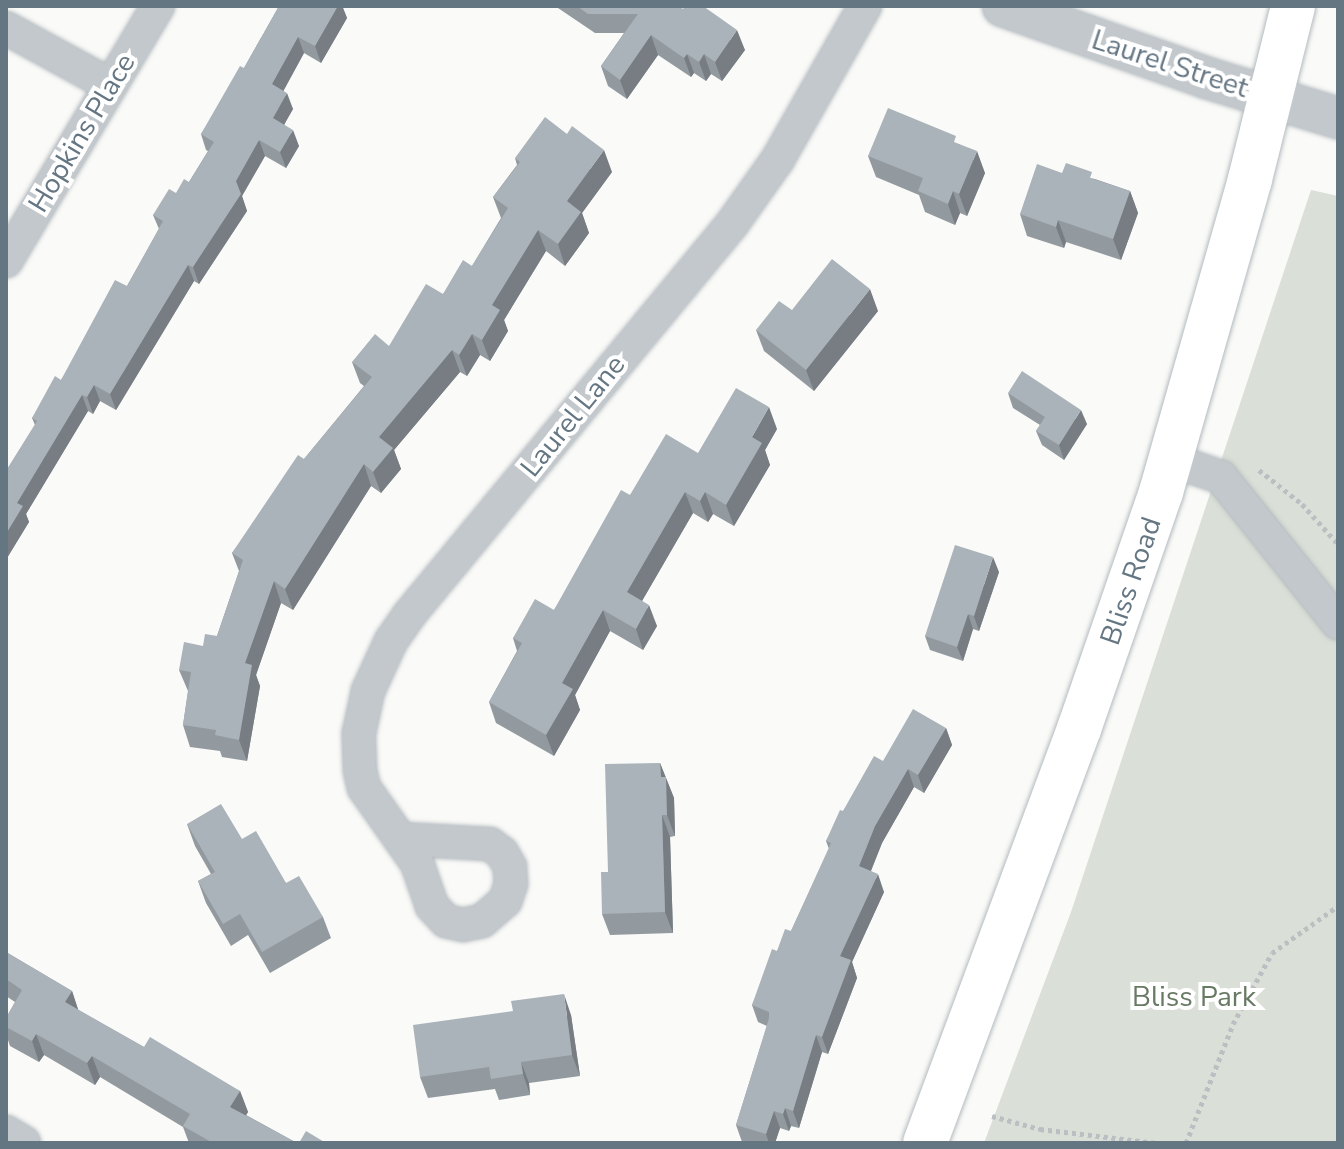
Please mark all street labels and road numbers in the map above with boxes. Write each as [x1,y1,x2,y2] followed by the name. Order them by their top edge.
[1088,23,1252,105] street label: Laurel Street
[22,48,142,218] street label: Hopkins Place
[514,348,632,484] street label: Laurel Lane
[1093,513,1169,649] street label: Bliss Road

